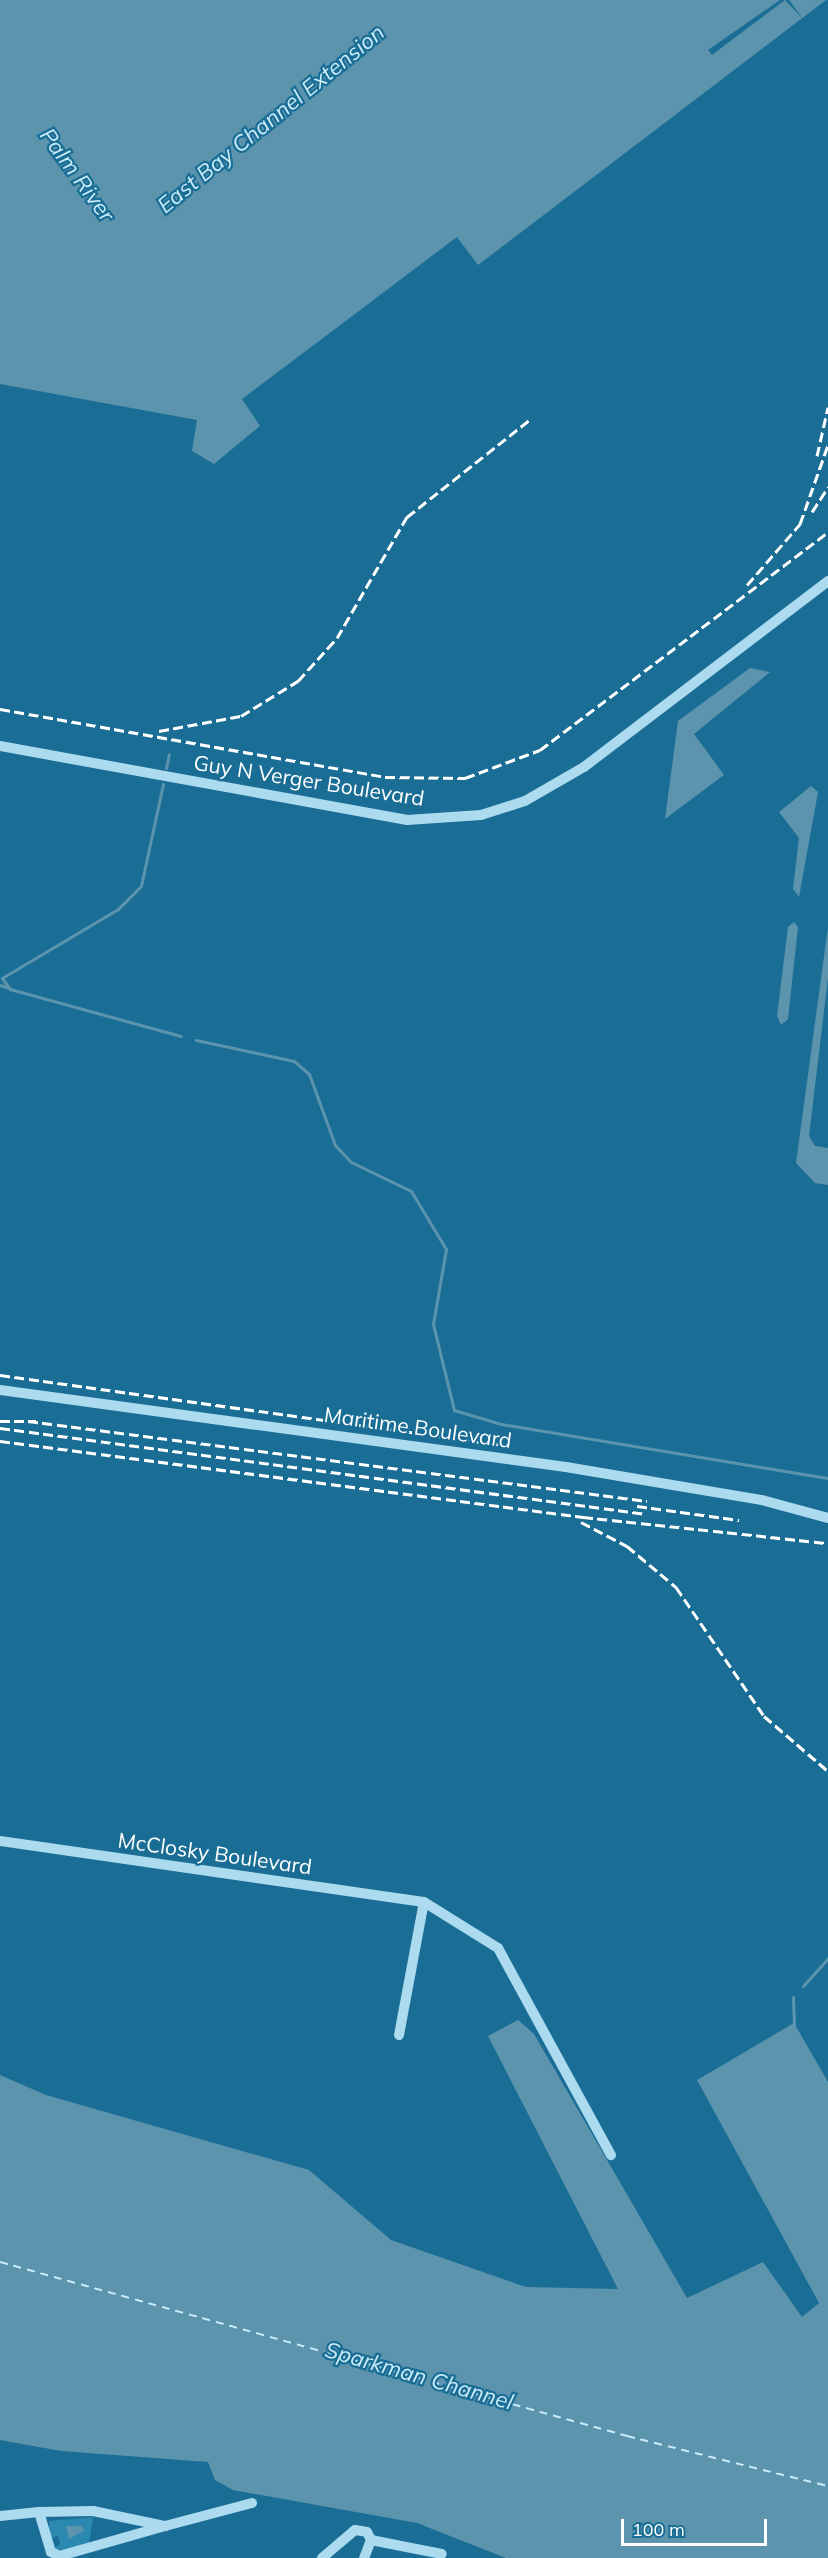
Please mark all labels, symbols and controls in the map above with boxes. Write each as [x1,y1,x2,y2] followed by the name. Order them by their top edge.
[152,19,390,219] water label: East Bay Channel Extension
[34,123,120,227] water label: Palm River
[192,749,426,811] street label: Guy N Verger Boulevard
[323,1401,513,1453] street label: Maritime Boulevard
[116,1827,314,1879] street label: McClosky Boulevard
[322,2336,516,2416] water label: Sparkman Channel
[624,2507,770,2545] scale bar
[632,2518,685,2541] text: 100 m

